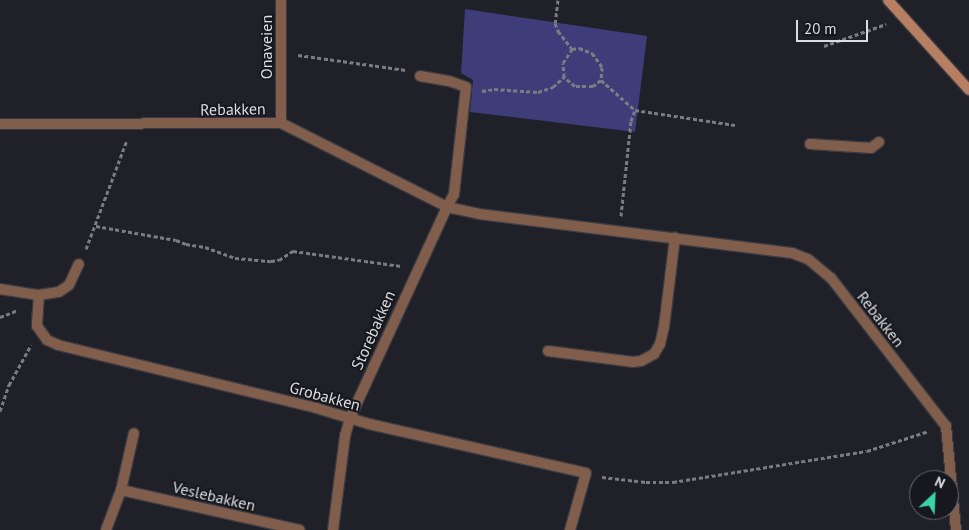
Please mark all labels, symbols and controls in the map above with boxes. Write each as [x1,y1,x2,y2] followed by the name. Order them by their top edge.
[799,10,872,42] scale bar
[256,15,276,79] street label: Onaveien
[804,19,837,38] text: 20 m
[200,99,266,119] street label: Rebakken
[853,287,909,351] street label: Rebakken
[347,288,399,372] street label: Storebakken
[288,377,362,415] street label: Grobakken
[909,470,959,520] north arrow
[932,472,948,492] text: N
[171,477,257,515] street label: Veslebakken

